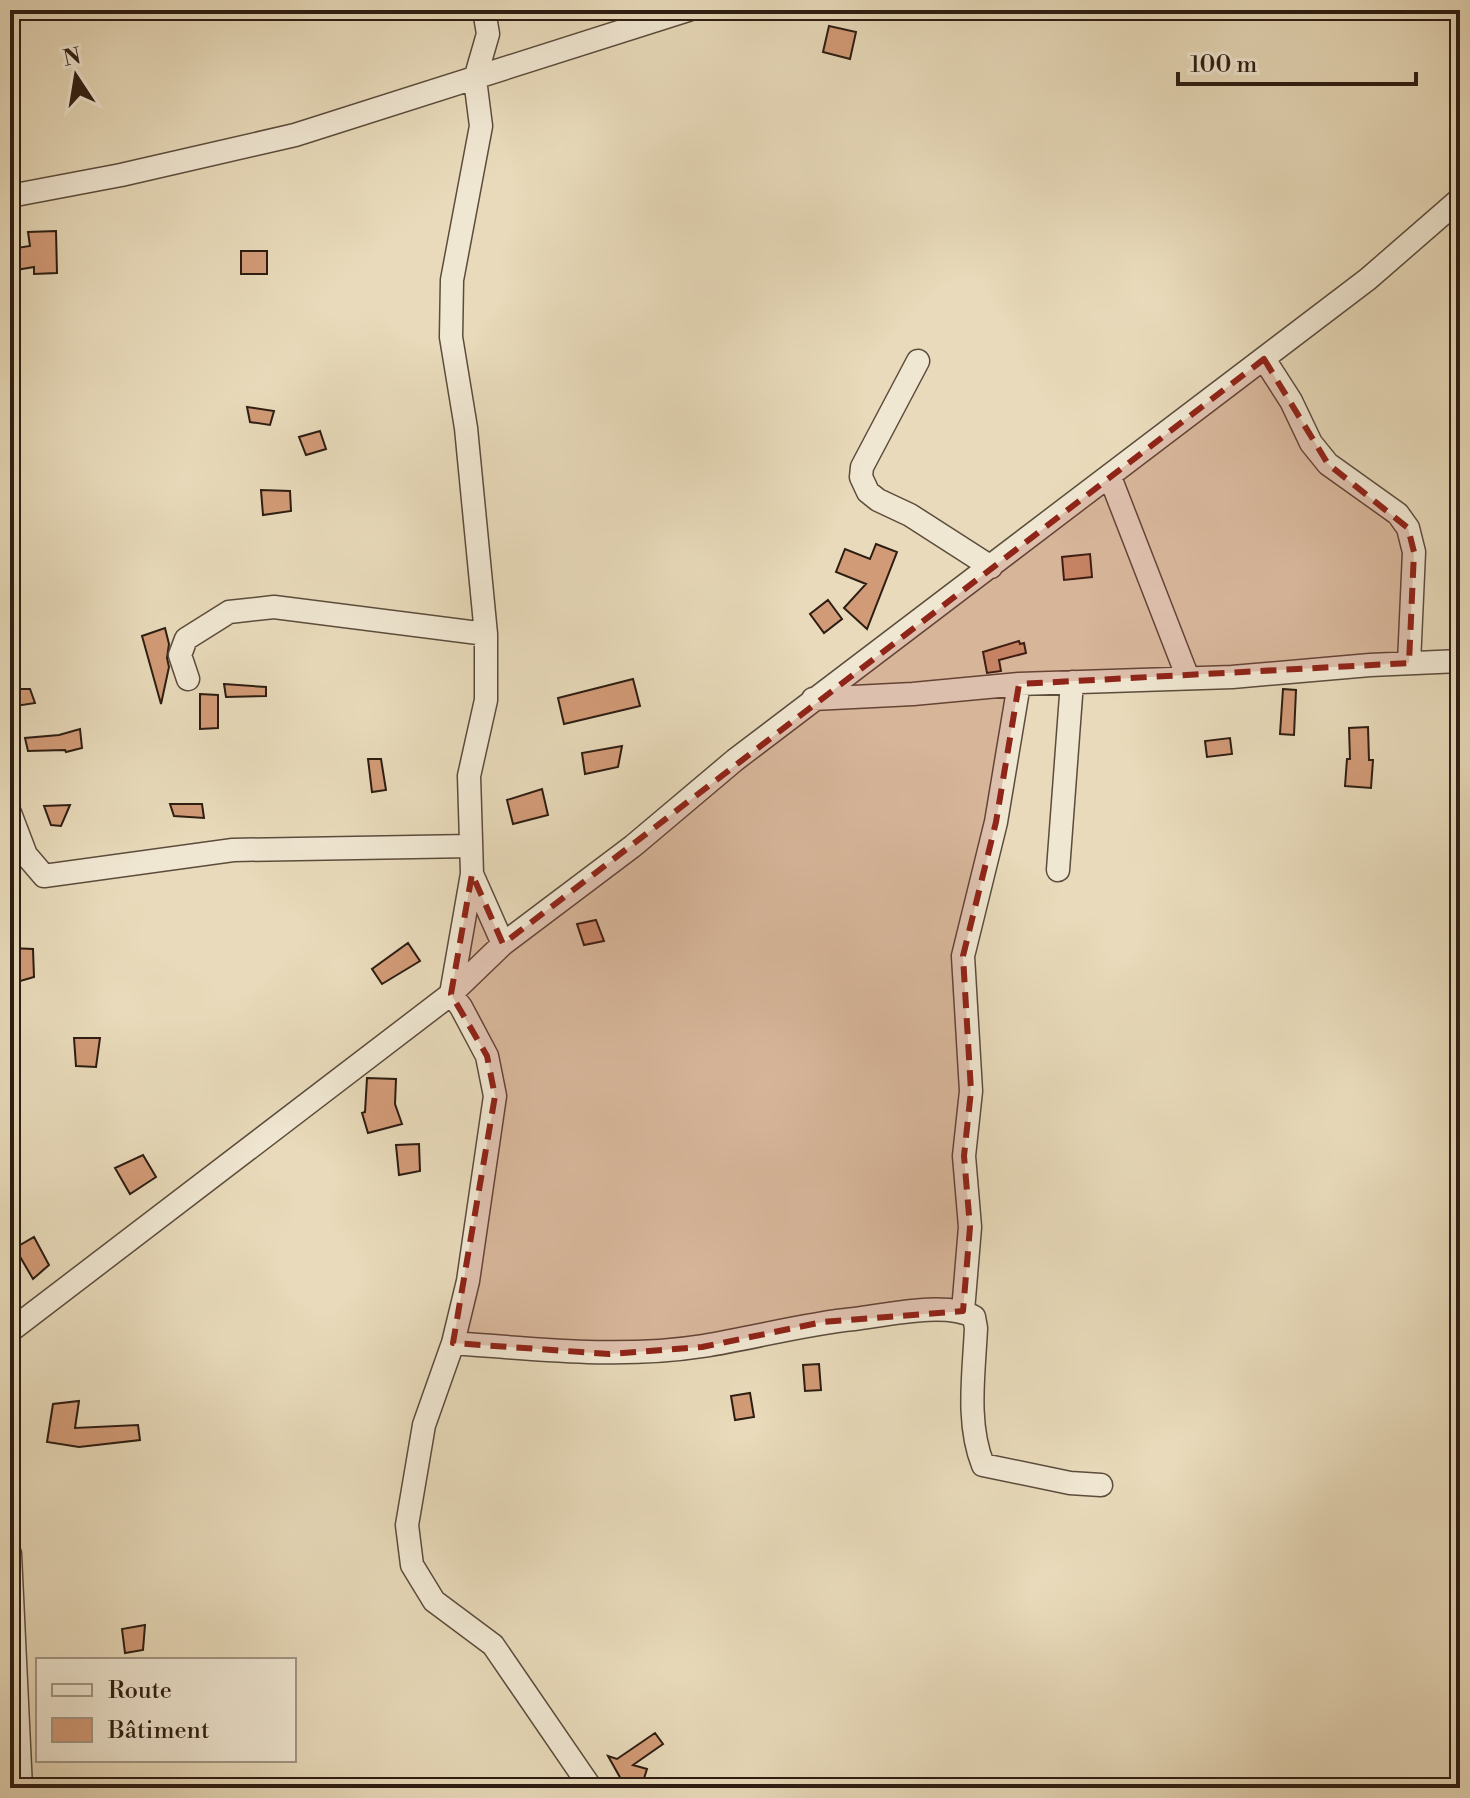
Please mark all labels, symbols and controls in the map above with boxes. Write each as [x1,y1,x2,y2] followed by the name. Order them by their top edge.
[36,36,116,116] north arrow
[1178,36,1416,86] scale bar
[61,43,84,73] text: N
[1190,50,1257,80] text: 100 m
[36,1658,296,1762] legend
[108,1676,172,1706] text: Route
[107,1716,210,1746] text: Bâtiment

